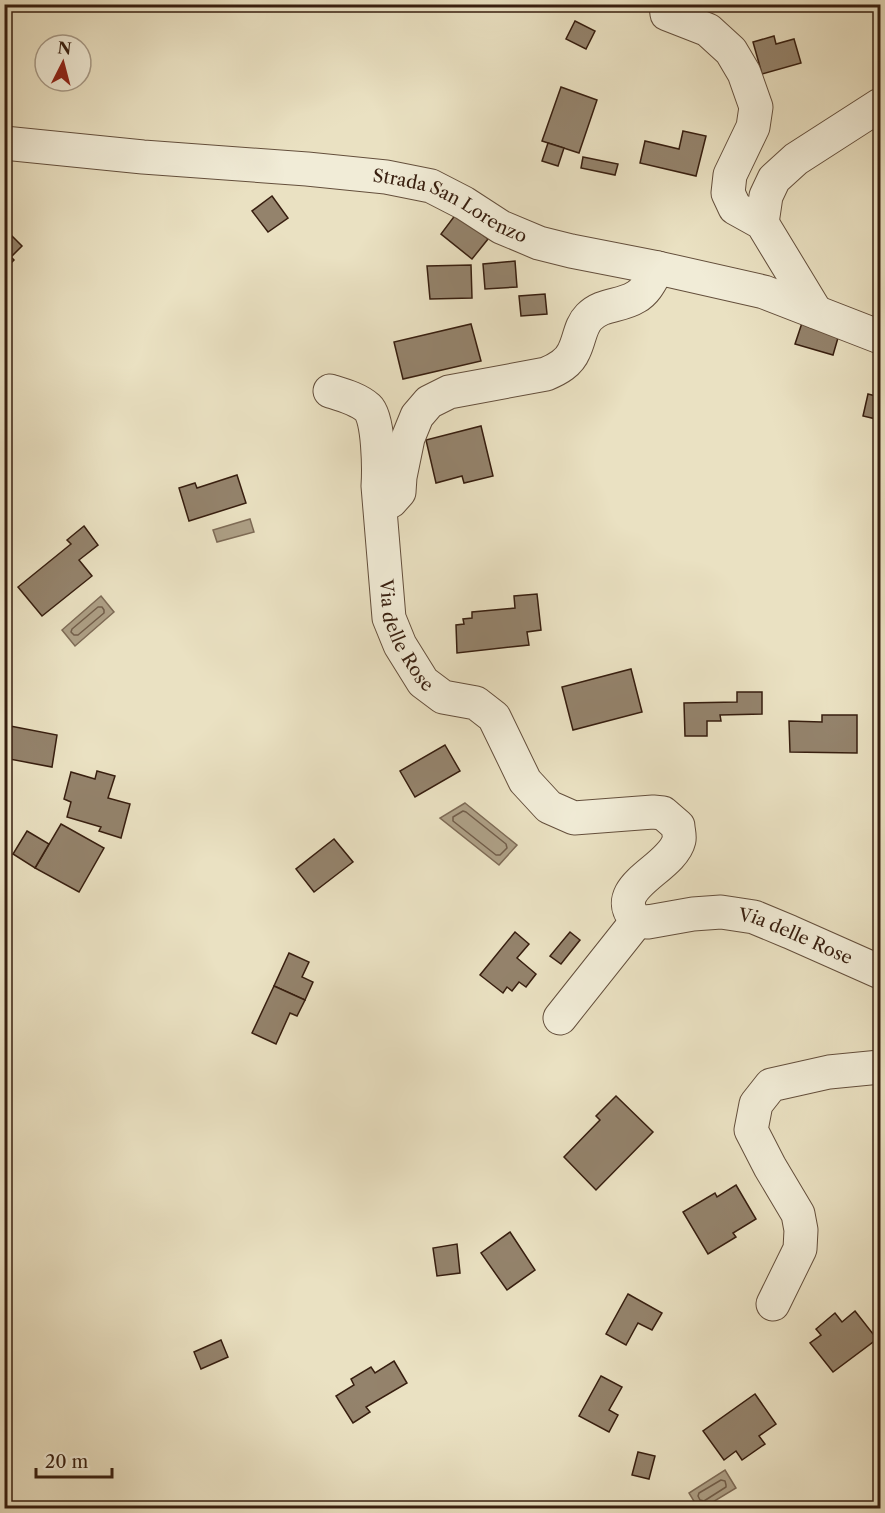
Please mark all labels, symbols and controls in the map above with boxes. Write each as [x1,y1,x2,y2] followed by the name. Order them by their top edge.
[33,33,93,93] north arrow
[57,37,73,59] text: N
[372,165,530,248] street label: Strada San Lorenzo
[375,577,437,697] street label: Via delle Rose
[736,904,856,969] street label: Via delle Rose
[36,1441,112,1479] scale bar
[45,1451,89,1473] text: 20 m

